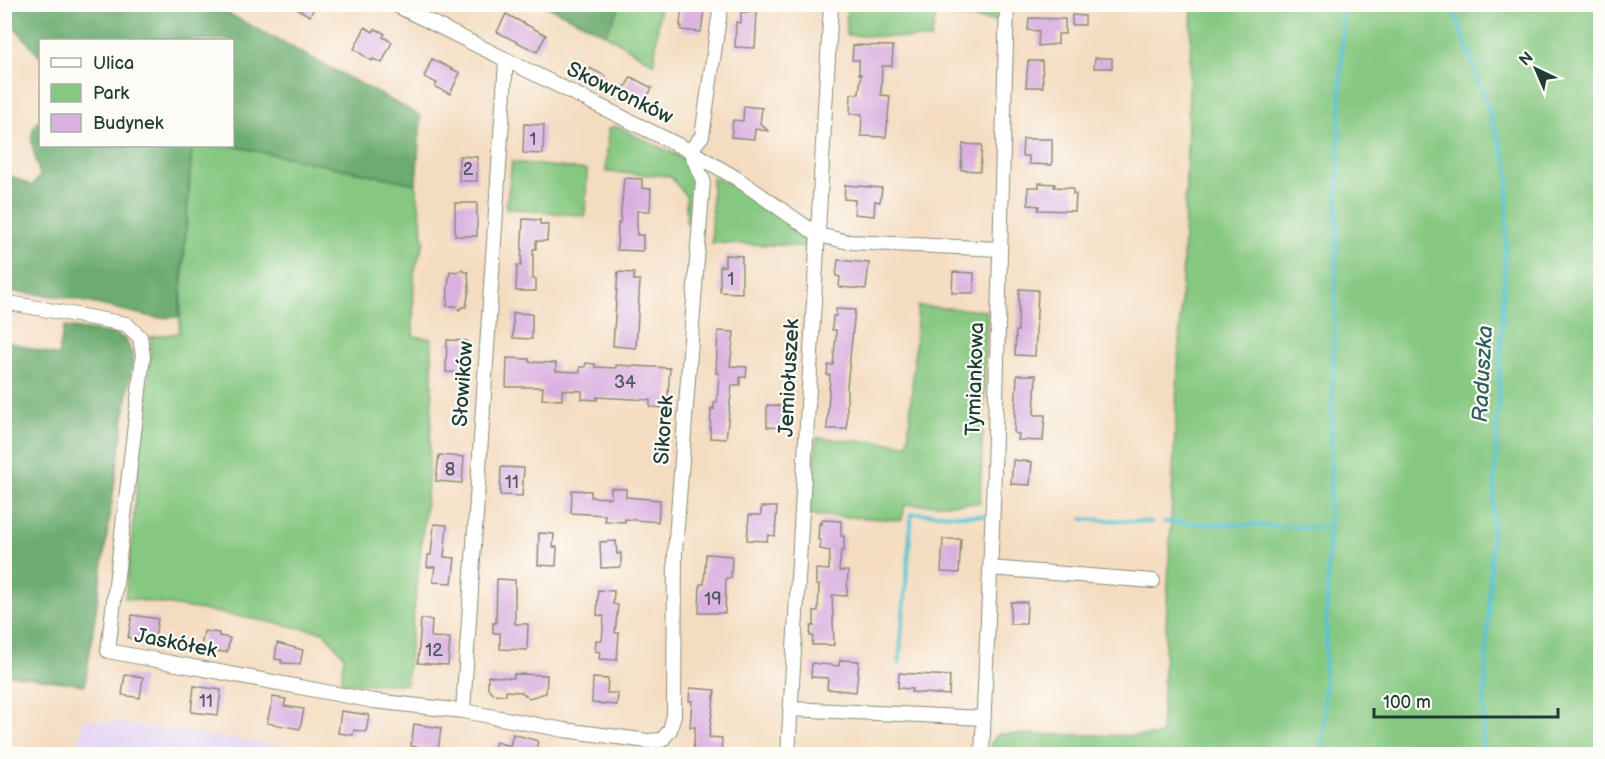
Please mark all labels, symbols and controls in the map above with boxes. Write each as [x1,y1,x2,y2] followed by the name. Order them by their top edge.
[39,39,234,147] legend
[1506,39,1566,99] north arrow
[1516,48,1538,70] text: N
[93,53,134,74] text: Ulica
[563,56,677,130] street label: Skowronków
[93,83,129,104] text: Park
[93,113,164,134] text: Budynek
[530,129,536,150] house number: 1
[463,159,474,180] house number: 2
[728,269,734,290] house number: 1
[773,318,805,438] street label: Jemiołuszek
[961,322,989,436] street label: Tymiankowa
[1467,325,1499,423] water label: Raduszka
[448,340,478,428] street label: Słowików
[614,372,636,393] house number: 34
[649,394,679,465] street label: Sikorek
[445,459,455,480] house number: 8
[505,472,519,493] house number: 11
[704,589,722,610] house number: 19
[132,623,220,663] street label: Jaskółek
[425,640,443,661] house number: 12
[1374,681,1558,719] scale bar
[199,691,213,712] house number: 11
[1383,692,1431,713] text: 100 m

